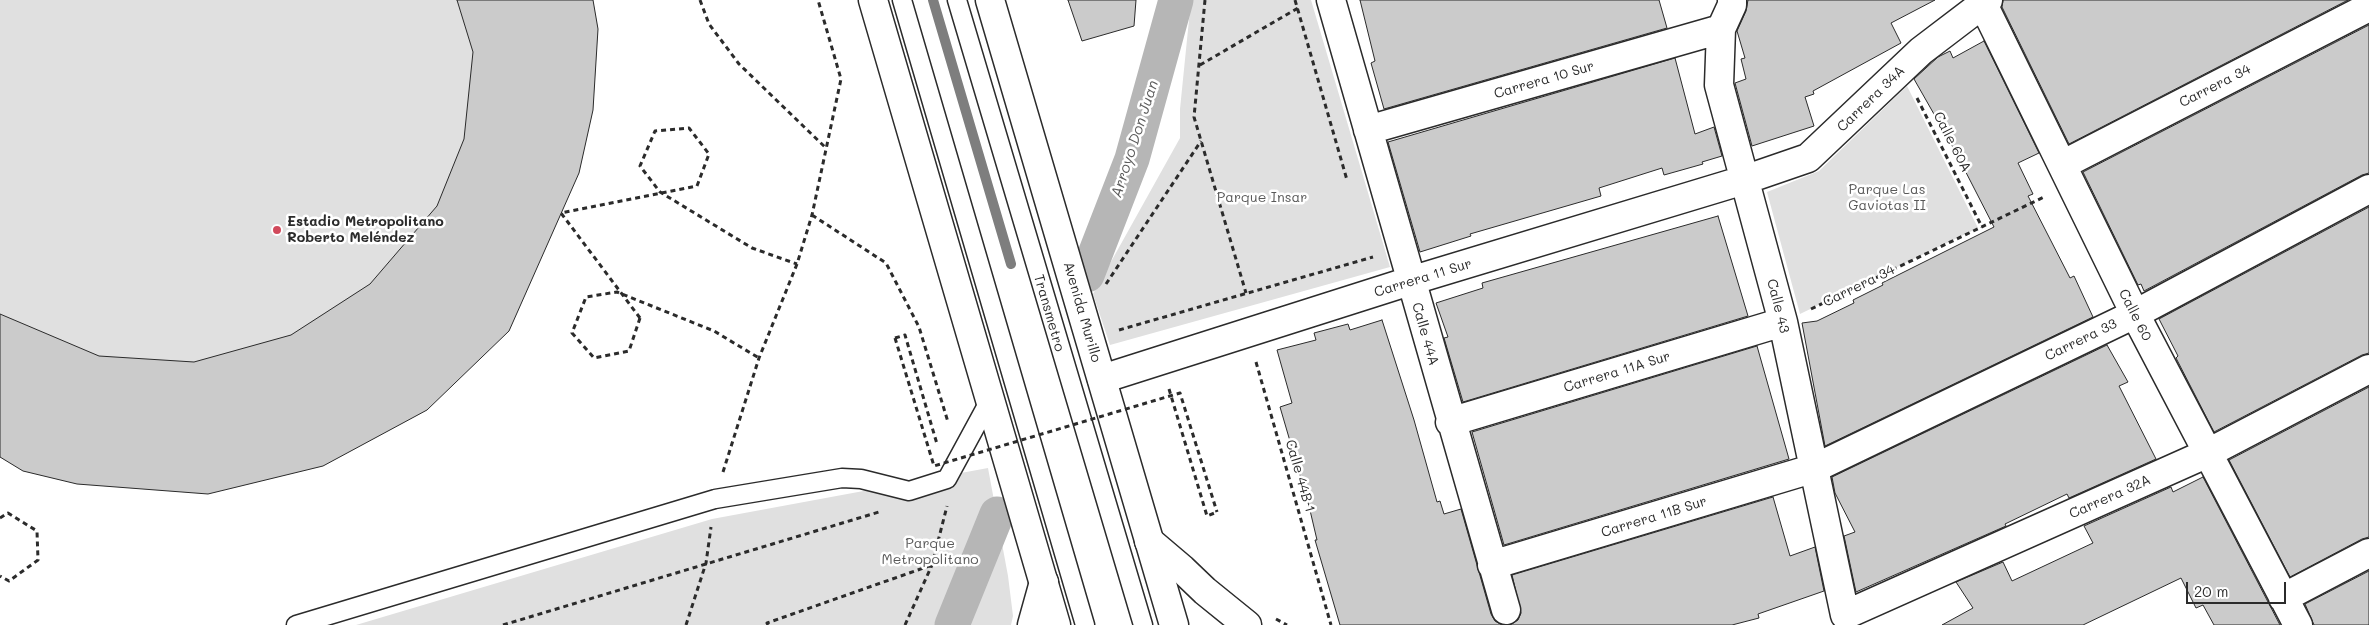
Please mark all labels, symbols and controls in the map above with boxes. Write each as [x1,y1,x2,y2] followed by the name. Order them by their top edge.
[1492,58,1596,102] street label: Carrera 10 Sur
[2176,61,2254,111] street label: Carrera 34
[1834,62,1908,136] street label: Carrera 34A
[1108,78,1162,200] water label: Arroyo Don Juan
[1930,109,1974,175] street label: Calle 60A
[1848,182,1926,214] park label: Parque Las Gaviotas II
[1217,190,1307,206] park label: Parque Insar
[287,214,444,246] place label: Estadio Metropolitano Roberto Meléndez
[271,224,283,236] marker: Estadio Metropolitano Roberto Meléndez
[1372,255,1474,301] street label: Carrera 11 Sur
[1060,260,1104,364] street label: Avenida Murillo
[1820,261,1898,311] street label: Carrera 34
[1030,273,1068,353] street label: Transmetro
[1763,277,1793,335] street label: Calle 43
[2115,286,2155,344] street label: Calle 60
[1408,300,1442,368] street label: Calle 44A
[2042,315,2120,365] street label: Carrera 33
[1562,348,1672,396] street label: Carrera 11A Sur
[1282,438,1318,514] street label: Calle 44B 1
[2067,472,2153,522] street label: Carrera 32A
[1599,493,1709,541] street label: Carrera 11B Sur
[882,536,978,568] park label: Parque Metropolitano
[2189,572,2289,604] scale bar
[2194,581,2228,601] text: 20 m

